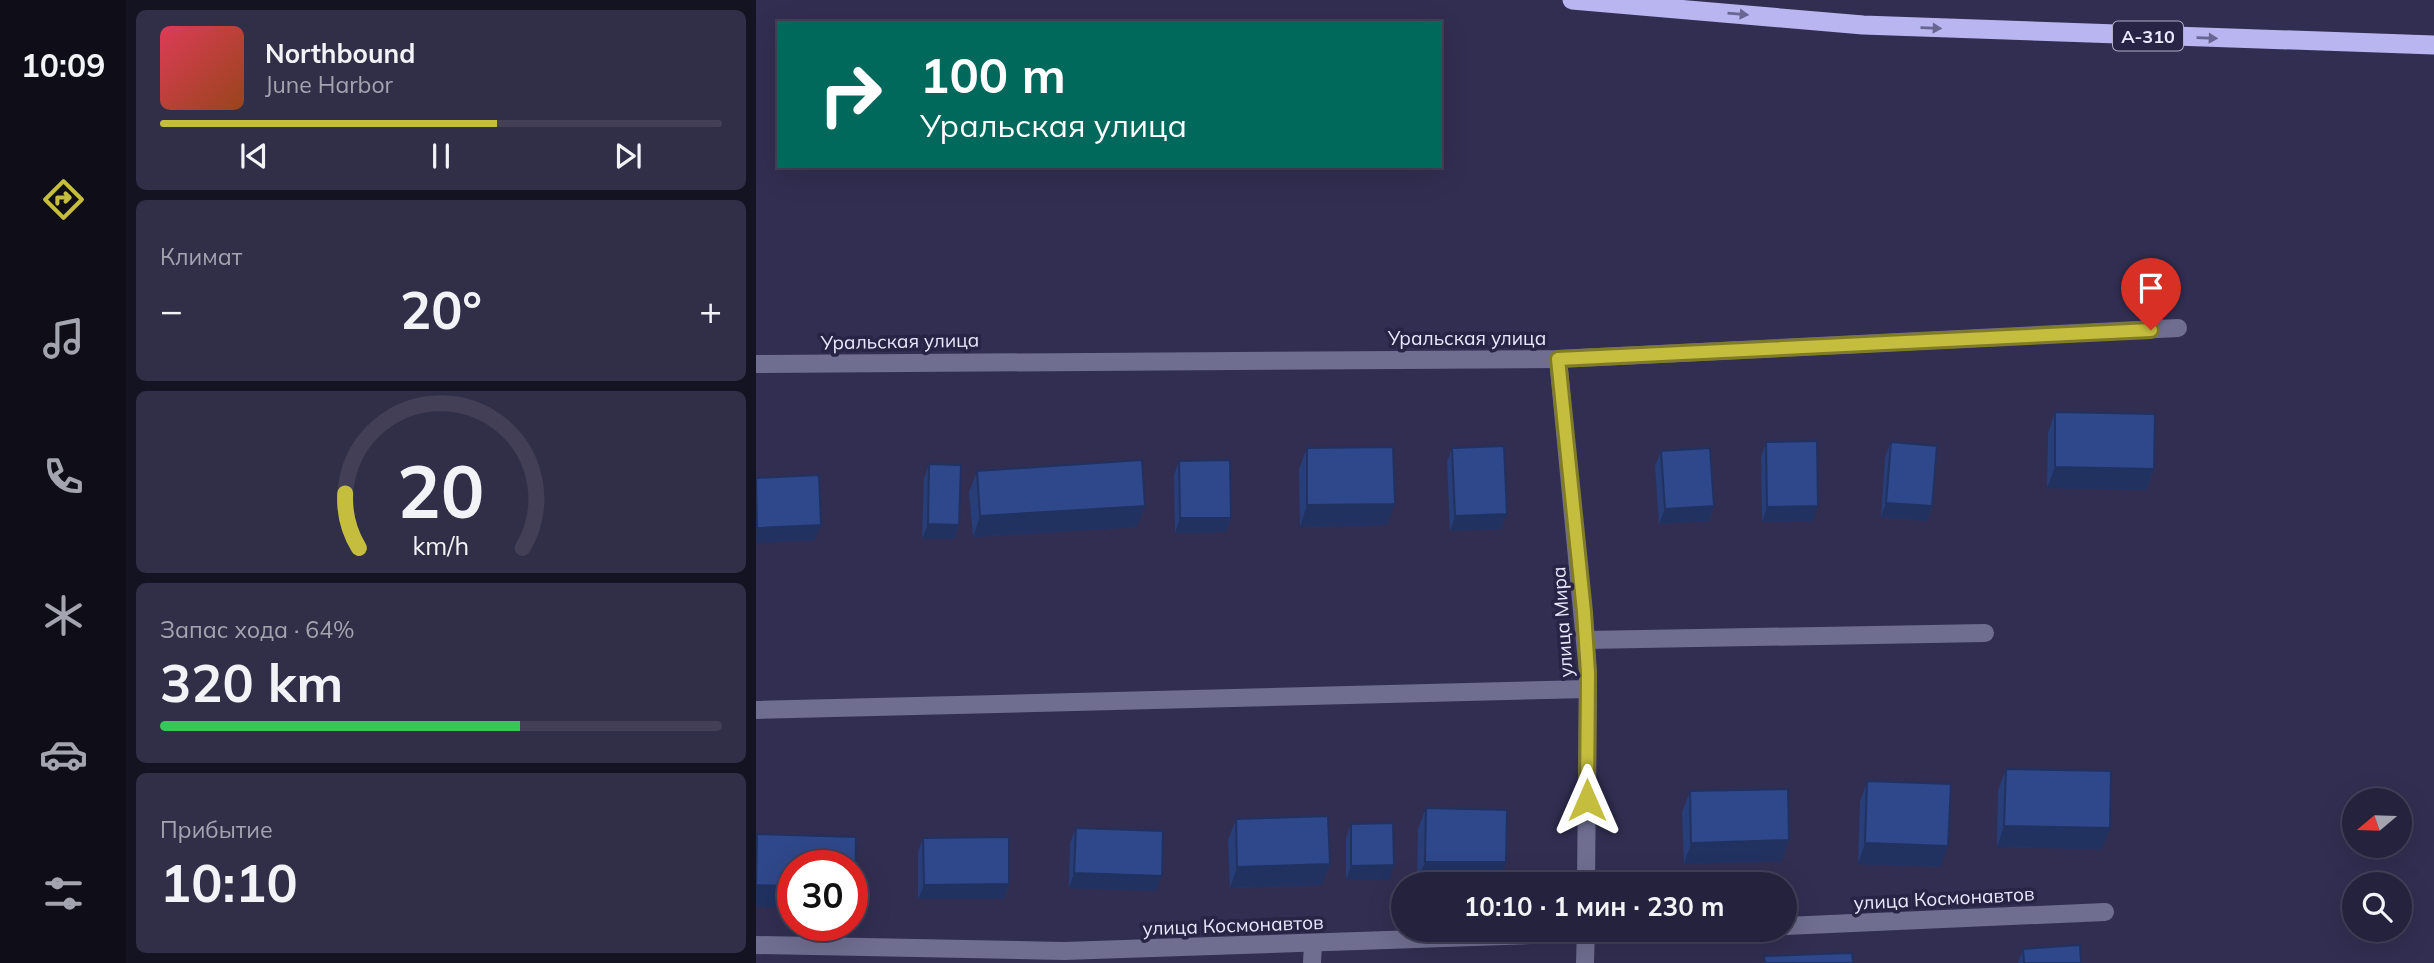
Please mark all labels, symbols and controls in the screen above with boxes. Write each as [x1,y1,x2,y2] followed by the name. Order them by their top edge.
[1727,9,1749,20] one-way arrow
[1920,22,1942,33] one-way arrow
[2113,22,2183,51] road number: А-310
[2197,32,2219,43] one-way arrow
[265,37,415,70] text: Northbound
[920,44,1066,105] text: 100 m
[21,45,105,85] text: 10:09
[805,49,896,140] icon: right
[265,70,393,99] text: June Harbor
[920,105,1187,145] text: Уральская улица
[235,137,273,175] icon: previous
[422,137,460,175] icon: pause
[609,137,647,175] icon: next
[39,175,88,224] icon: directions
[160,242,242,271] text: Климат
[2121,258,2181,330] pin
[2132,269,2170,307] icon: arrive
[400,277,482,342] text: 20°
[160,286,183,334] text: −
[699,286,722,334] text: +
[39,314,88,363] icon: music
[1387,326,1546,350] street label: Уральская улица
[820,328,979,354] street label: Уральская улица
[397,445,485,536] text: 20
[39,452,88,501] icon: phone
[413,529,469,560] text: km/h
[1546,566,1578,678] street label: улица Мира
[39,591,88,640] icon: climate
[160,615,355,644] text: Запас хода · 64%
[160,650,343,715] text: 320 km
[39,730,88,779] icon: car
[1550,763,1624,837] position arrow
[2342,788,2412,858] north arrow
[2342,788,2412,942] map controls
[160,815,273,844] text: Прибытие
[160,850,298,915] text: 10:10
[777,850,868,941] speed limit sign: 30
[39,869,88,918] icon: filters
[2342,872,2412,942] button: search
[1853,881,2035,915] street label: улица Космонавтов
[1464,890,1724,923] text: 10:10 · 1 мин · 230 m
[1142,910,1324,940] street label: улица Космонавтов

